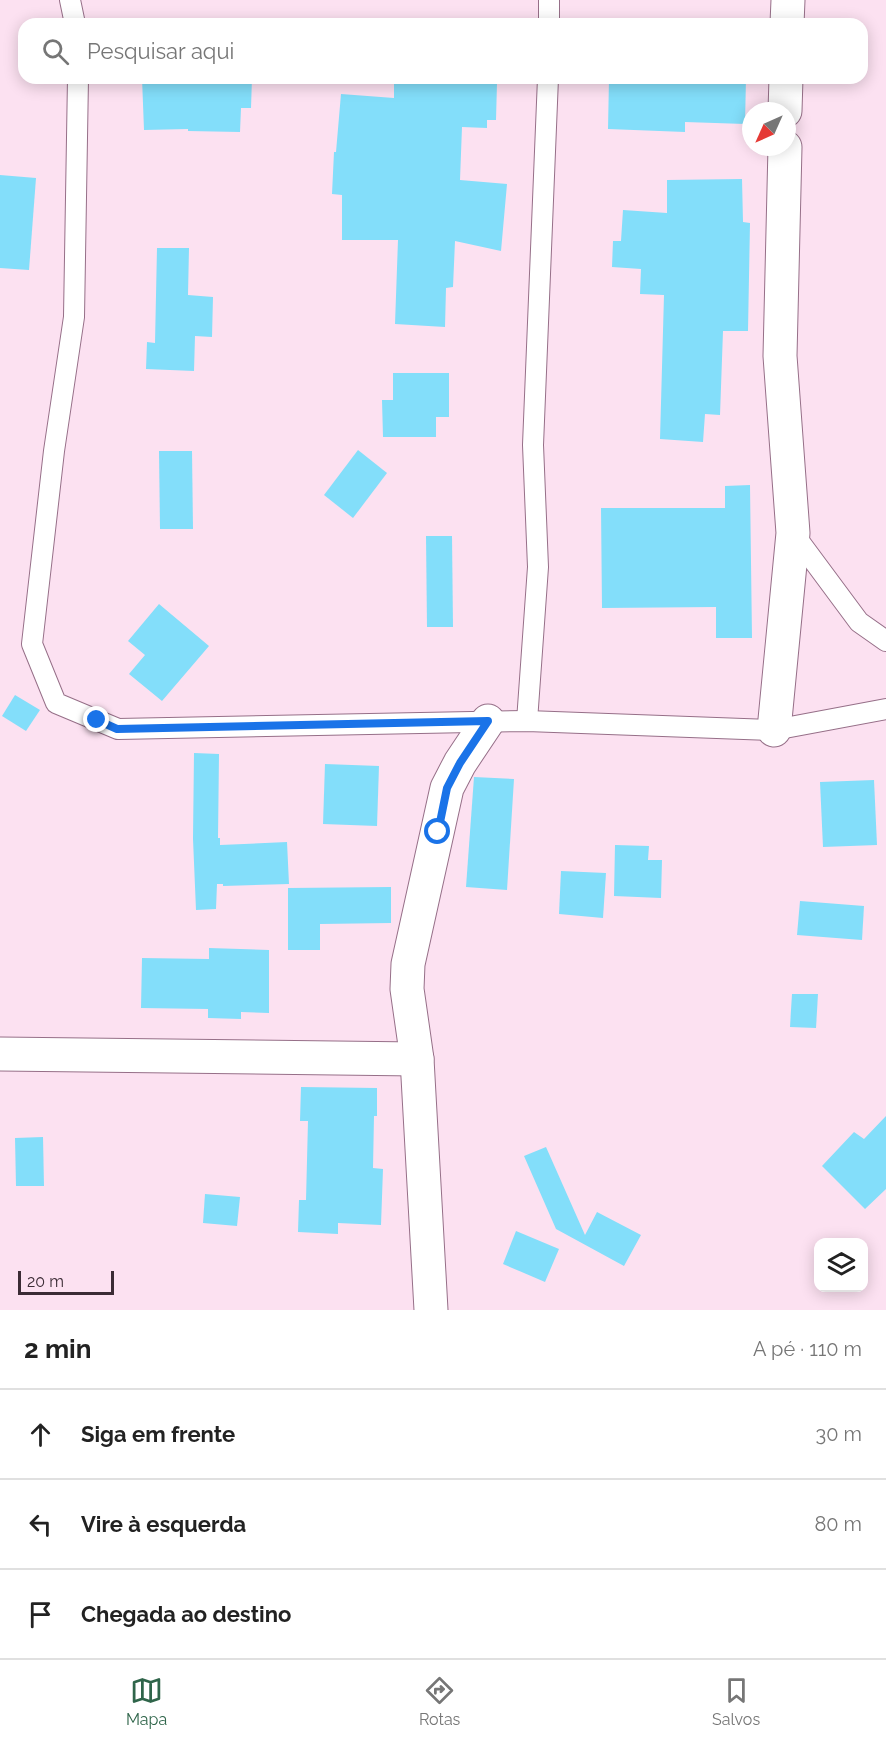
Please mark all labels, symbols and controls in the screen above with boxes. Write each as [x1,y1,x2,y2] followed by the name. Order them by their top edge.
[18,18,868,84] search box
[39,35,72,68] icon: search
[87,38,234,64] text: Pesquisar aqui
[742,102,796,156] north arrow
[83,706,109,732] route end
[424,818,450,844] route start
[814,1238,868,1292] map controls
[814,1238,868,1292] button: layers
[18,1268,114,1296] scale bar
[27,1272,64,1291] text: 20 m
[24,1334,91,1364] text: 2 min
[753,1337,862,1361] text: A pé · 110 m
[24,1418,57,1451] icon: ahead
[81,1421,235,1447] text: Siga em frente
[816,1422,862,1446] text: 30 m
[24,1508,57,1541] icon: left
[81,1511,246,1537] text: Vire à esquerda
[814,1512,862,1536] text: 80 m
[24,1598,57,1631] icon: arrive
[81,1601,291,1627] text: Chegada ao destino
[126,1674,167,1729] tab: Mapa
[419,1674,460,1729] tab: Rotas
[712,1674,760,1729] tab: Salvos

